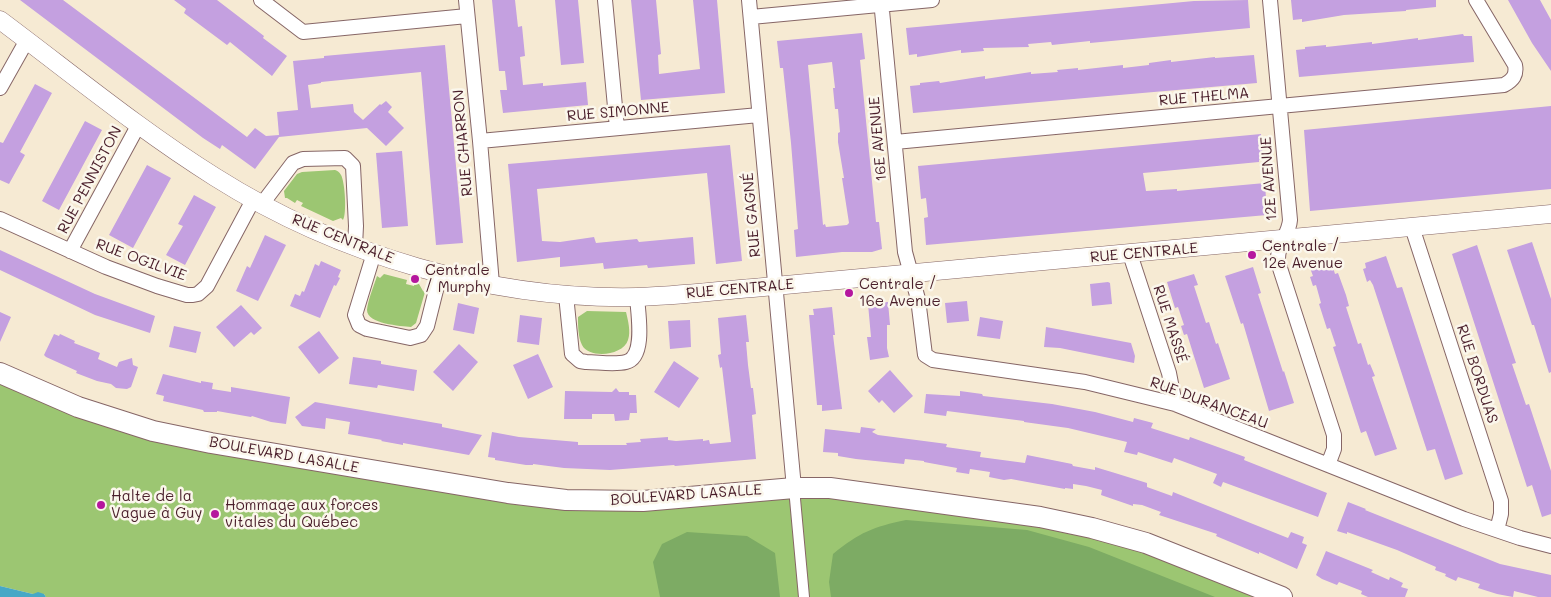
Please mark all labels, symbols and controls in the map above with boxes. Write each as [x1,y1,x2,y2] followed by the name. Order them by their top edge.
[1158,84,1250,110] street label: RUE THELMA
[449,89,477,197] street label: RUE CHARRON
[865,96,891,182] street label: 16E AVENUE
[566,99,670,125] street label: RUE SIMONNE
[54,123,126,237] street label: RUE PENNISTON
[1257,136,1281,222] street label: 12E AVENUE
[739,172,765,258] street label: RUE GAGNÉ
[289,210,397,268] street label: RUE CENTRALE
[93,235,189,285] street label: RUE OGILVIE
[1262,237,1343,272] place label: Centrale / 12e Avenue
[1089,239,1199,267] street label: RUE CENTRALE
[1246,249,1258,261] marker: Centrale / 12e Avenue
[425,261,491,296] place label: Centrale / Murphy
[409,273,421,285] marker: Centrale / Murphy
[685,275,795,303] street label: RUE CENTRALE
[859,275,941,310] place label: Centrale / 16e Avenue
[1149,283,1191,365] street label: RUE MASSÉ
[843,287,855,299] marker: Centrale / 16e Avenue
[1453,322,1501,426] street label: RUE BORDUAS
[1148,373,1270,433] street label: RUE DURANCEAU
[208,433,360,477] street label: BOULEVARD LASALLE
[610,481,762,509] street label: BOULEVARD LASALLE
[111,487,202,522] place label: Halte de la Vague à Guy
[225,496,378,531] place label: Hommage aux forces vitales du Québec
[95,499,107,511] marker: Halte de la Vague à Guy
[209,508,221,520] marker: Hommage aux forces vitales du Québec

